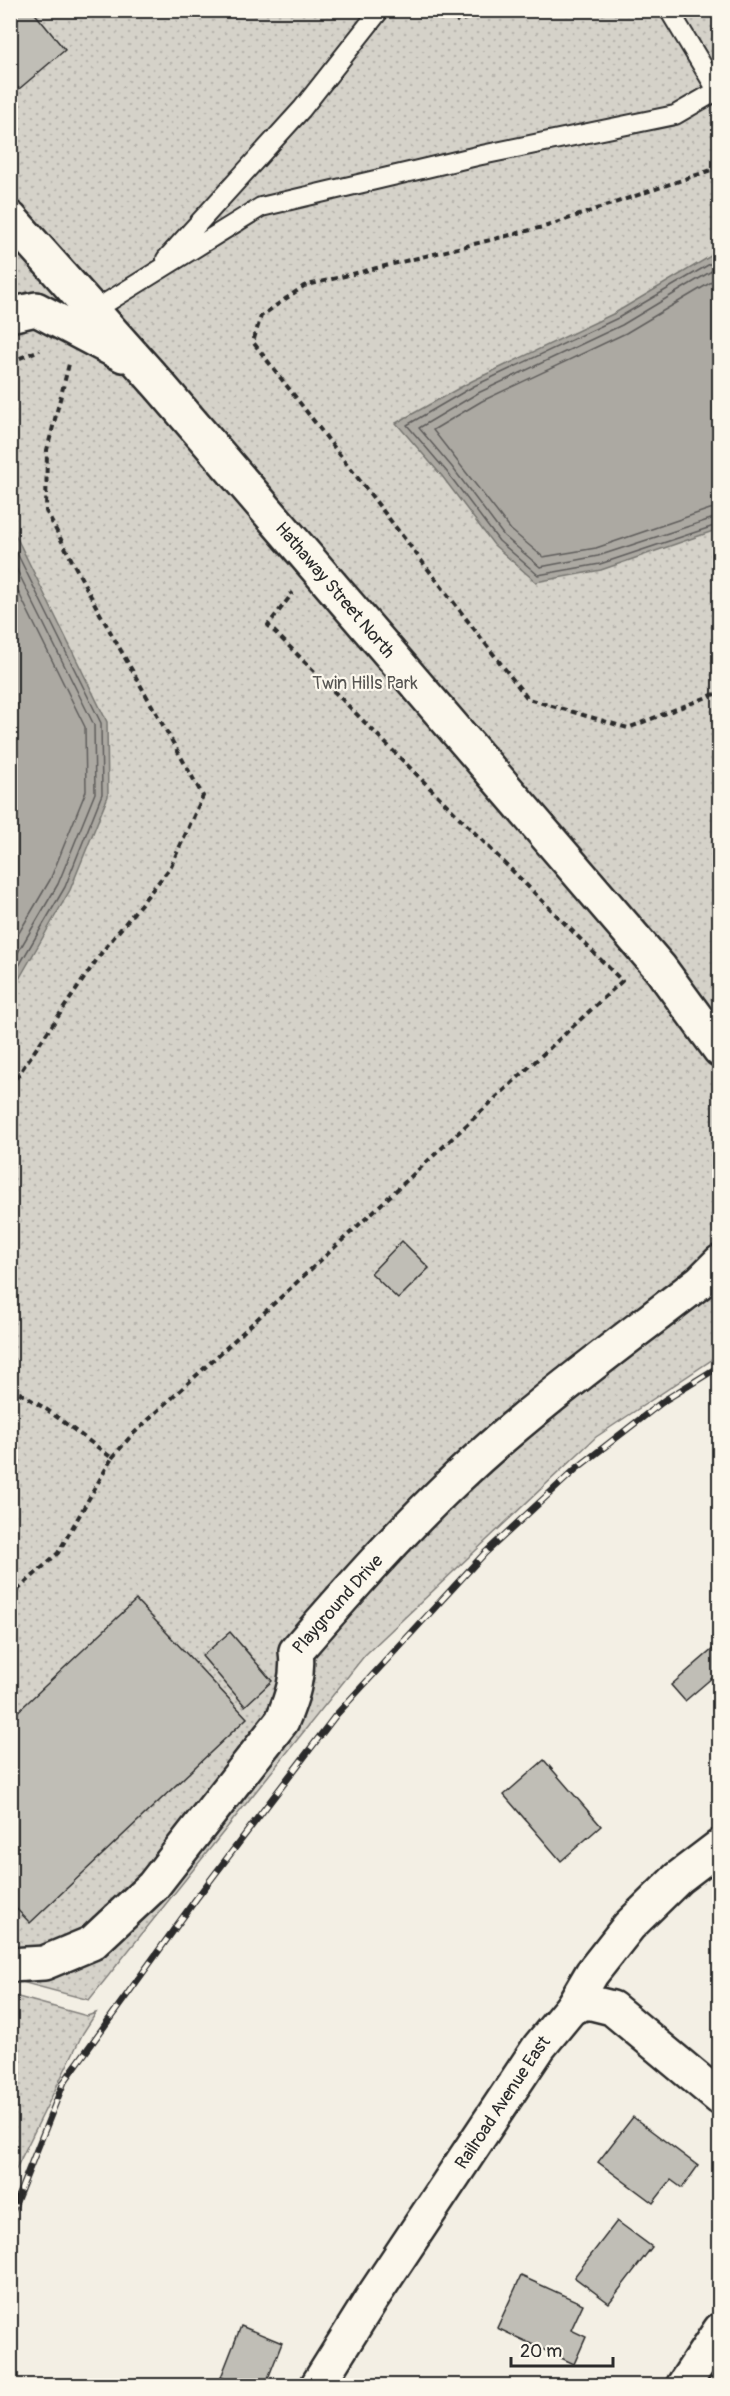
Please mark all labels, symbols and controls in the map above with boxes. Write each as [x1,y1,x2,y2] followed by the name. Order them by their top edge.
[270,517,400,663] street label: Hathaway Street North
[312,672,418,695] park label: Twin Hills Park
[288,1550,388,1659] street label: Playground Drive
[450,2031,556,2174] street label: Railroad Avenue East
[511,2330,613,2368] scale bar
[520,2340,562,2363] text: 20 m

